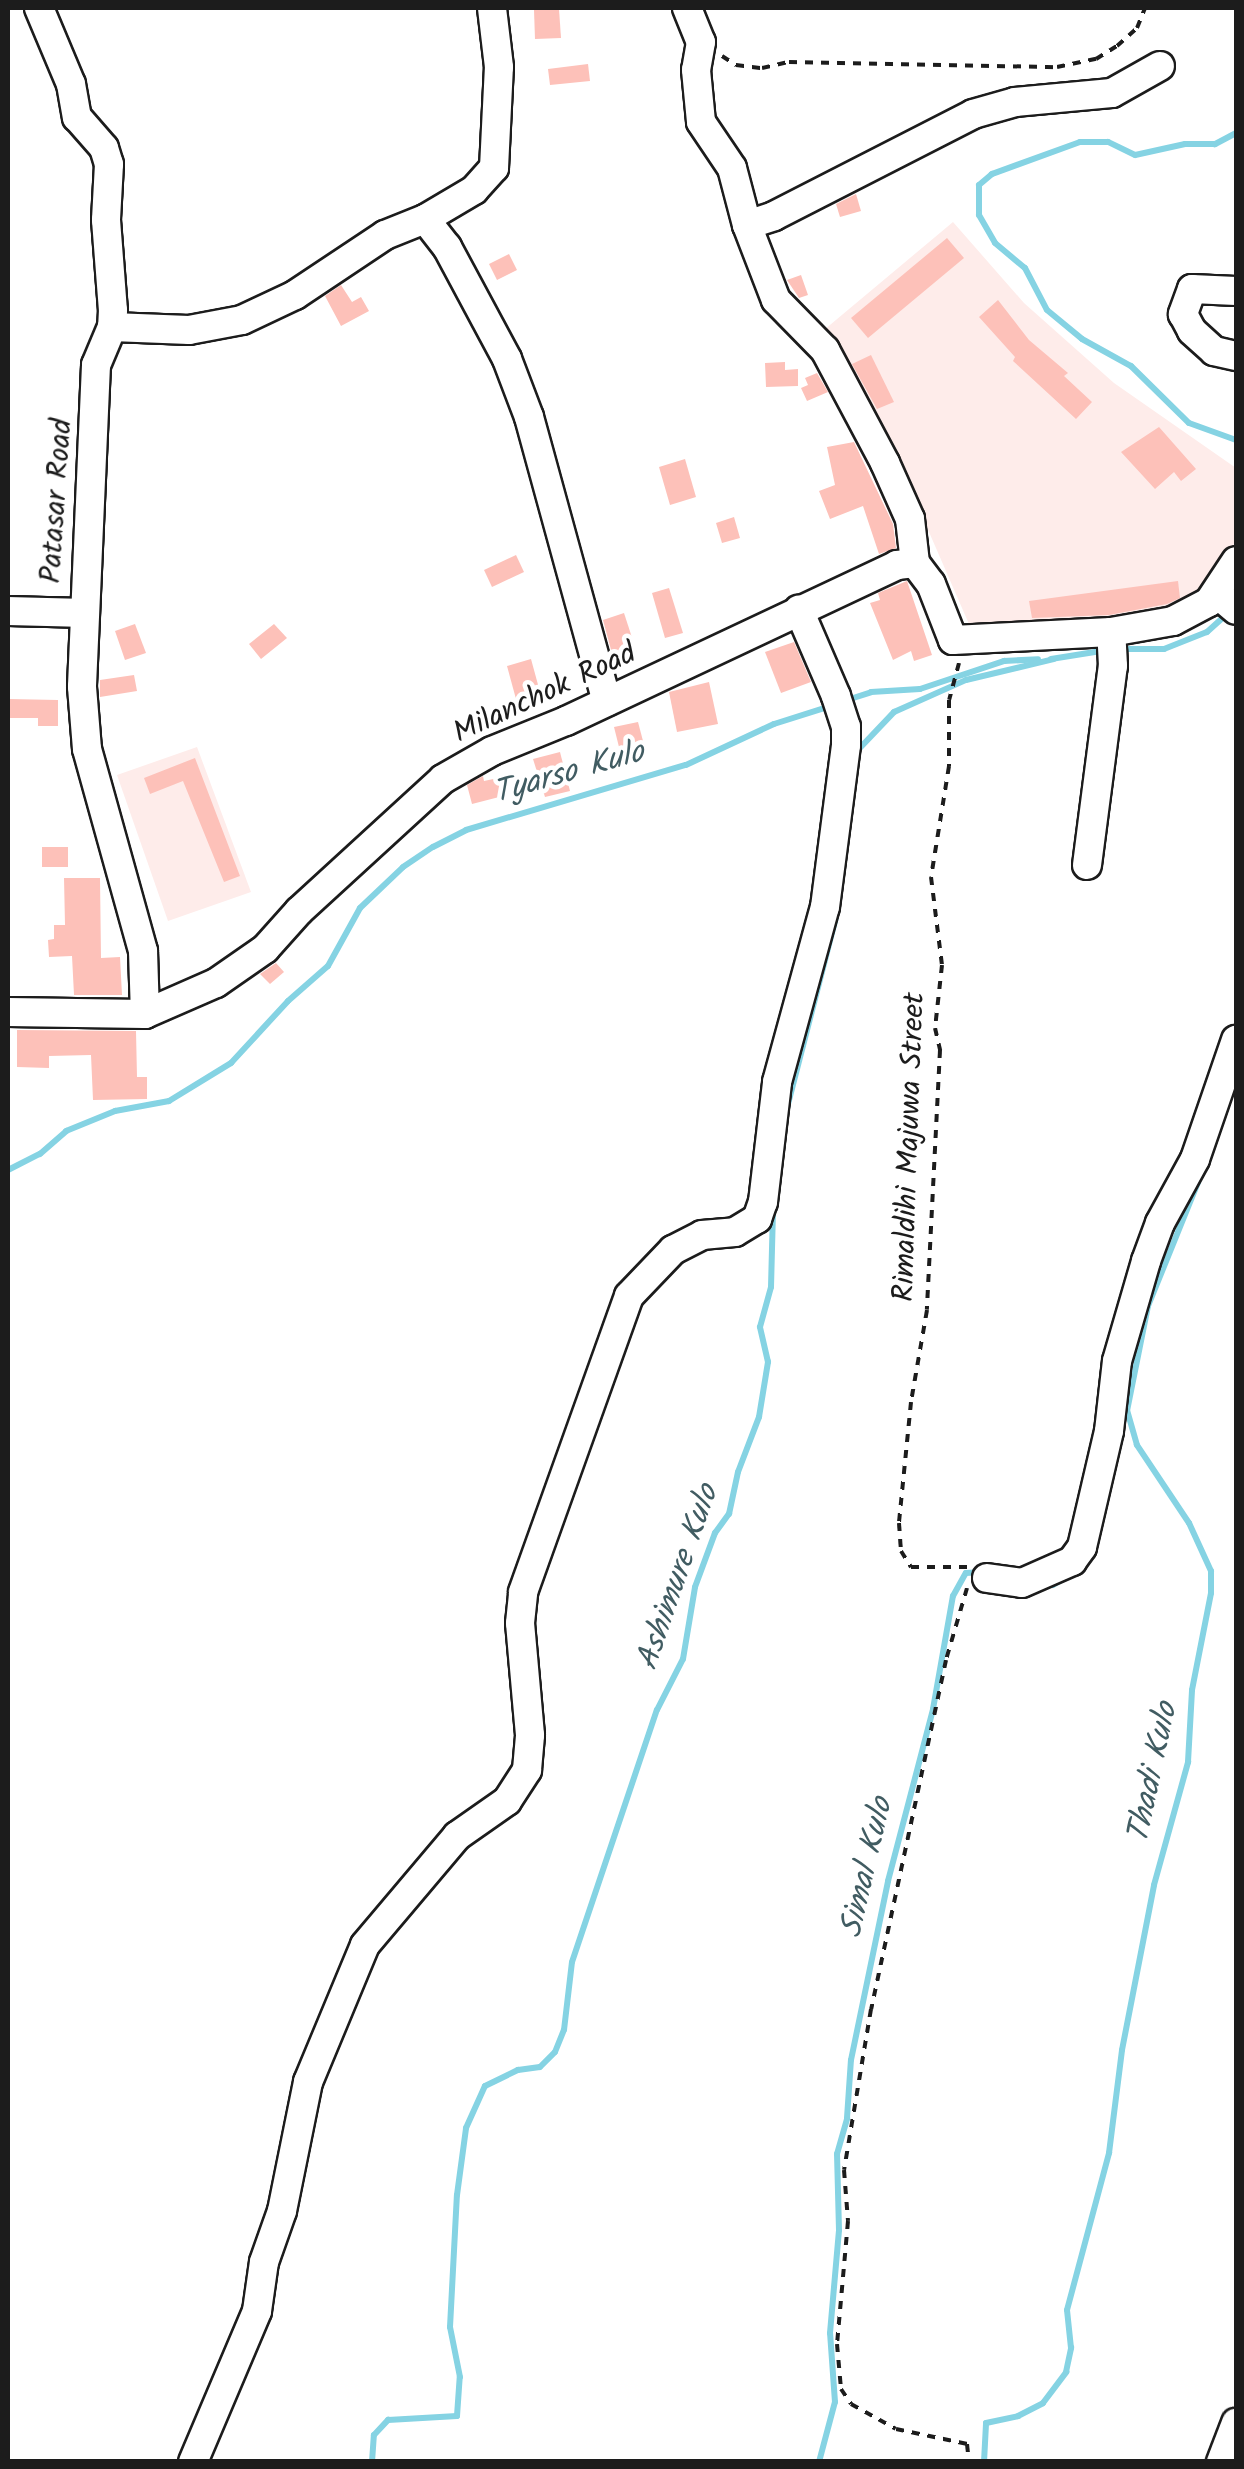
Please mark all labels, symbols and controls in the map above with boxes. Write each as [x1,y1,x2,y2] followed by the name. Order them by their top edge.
[33,417,81,585] street label: Patasar Road
[448,636,642,752] street label: Milanchok Road
[489,734,649,814] water label: Tyarso Kulo
[887,992,933,1302] street label: Rimaldihi Majuwa Street
[629,1480,729,1676] water label: Ashimure Kulo
[1120,1699,1188,1847] water label: Thadi Kulo
[833,1794,903,1942] water label: Simal Kulo

